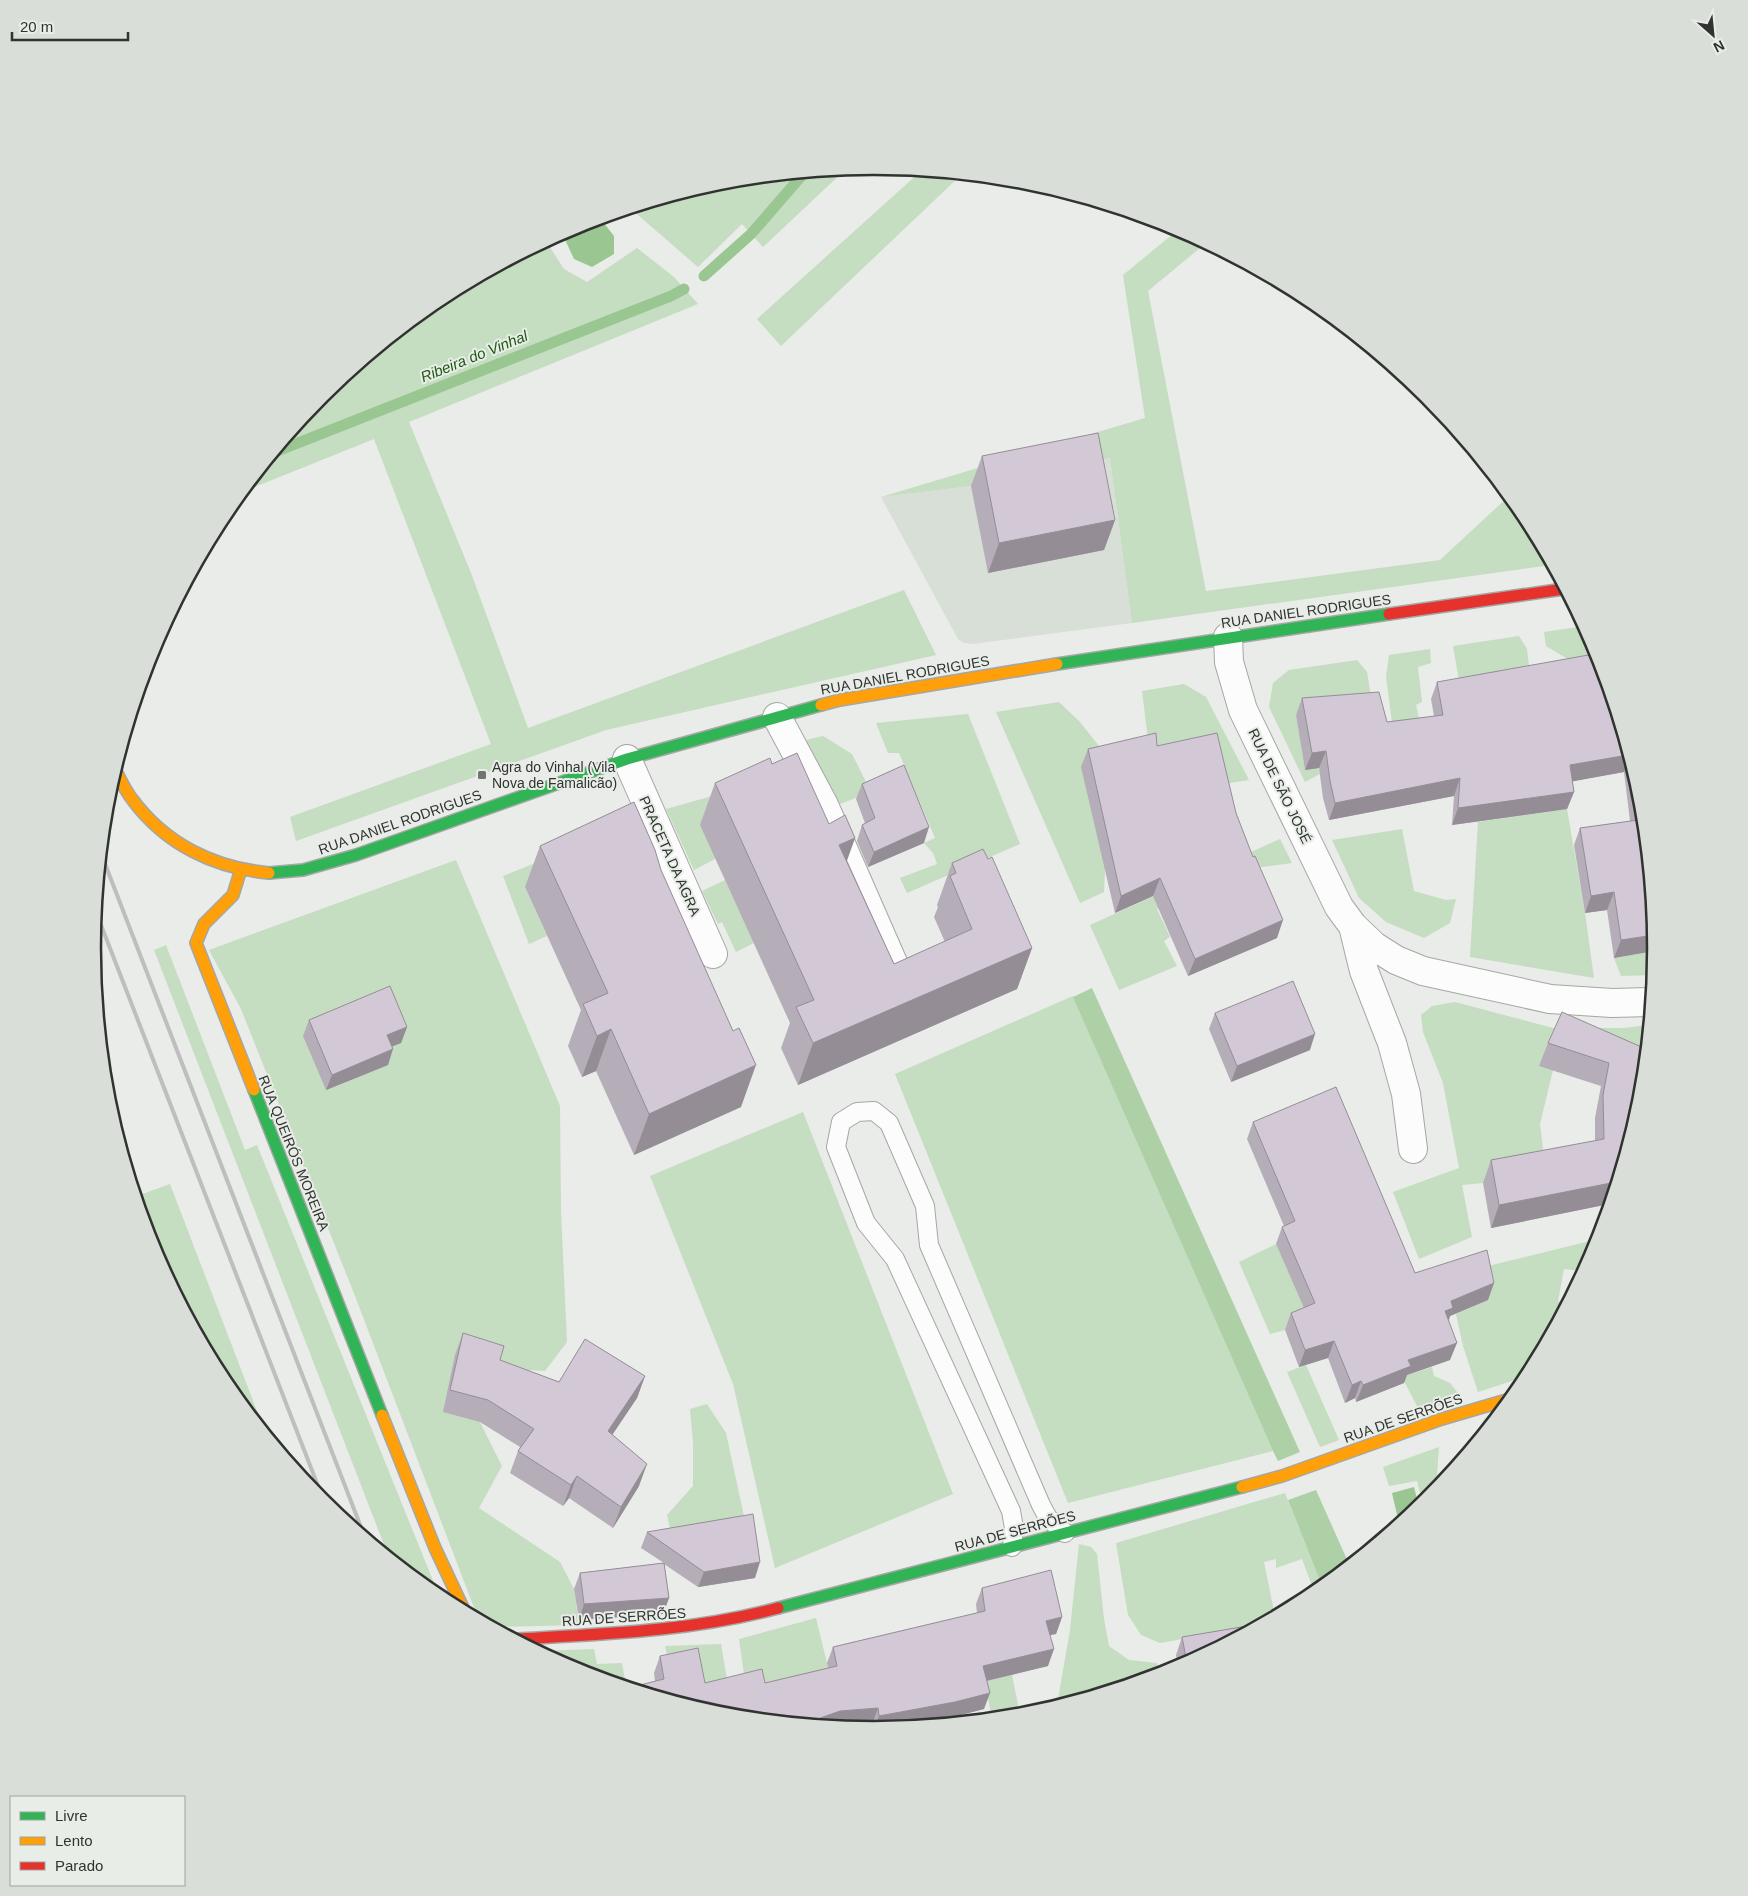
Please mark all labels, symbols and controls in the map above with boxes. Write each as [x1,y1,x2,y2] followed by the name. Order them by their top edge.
[12,10,129,42] scale bar
[1688,10,1738,60] north arrow
[20,18,53,35] text: 20 m
[1711,37,1727,56] text: N
[418,327,531,385] water label: Ribeira do Vinhal
[1220,591,1392,631] street label: RUA DANIEL RODRIGUES
[819,652,991,698] street label: RUA DANIEL RODRIGUES
[1245,726,1315,846] street label: RUA DE SÃO JOSÉ
[492,759,617,791] place label: Agra do Vinhal (Vila Nova de Famalicão)
[476,769,488,781] marker: Agra do Vinhal (Vila Nova de Famalicão)
[316,787,484,857] street label: RUA DANIEL RODRIGUES
[636,794,704,919] street label: PRACETA DA AGRA
[255,1073,333,1234] street label: RUA QUEIRÓS MOREIRA
[1342,1390,1464,1446] street label: RUA DE SERRÕES
[953,1507,1077,1555] street label: RUA DE SERRÕES
[561,1605,687,1629] street label: RUA DE SERRÕES
[10,1796,185,1886] legend
[55,1807,88,1824] text: Livre
[55,1832,93,1849] text: Lento
[55,1857,103,1874] text: Parado

